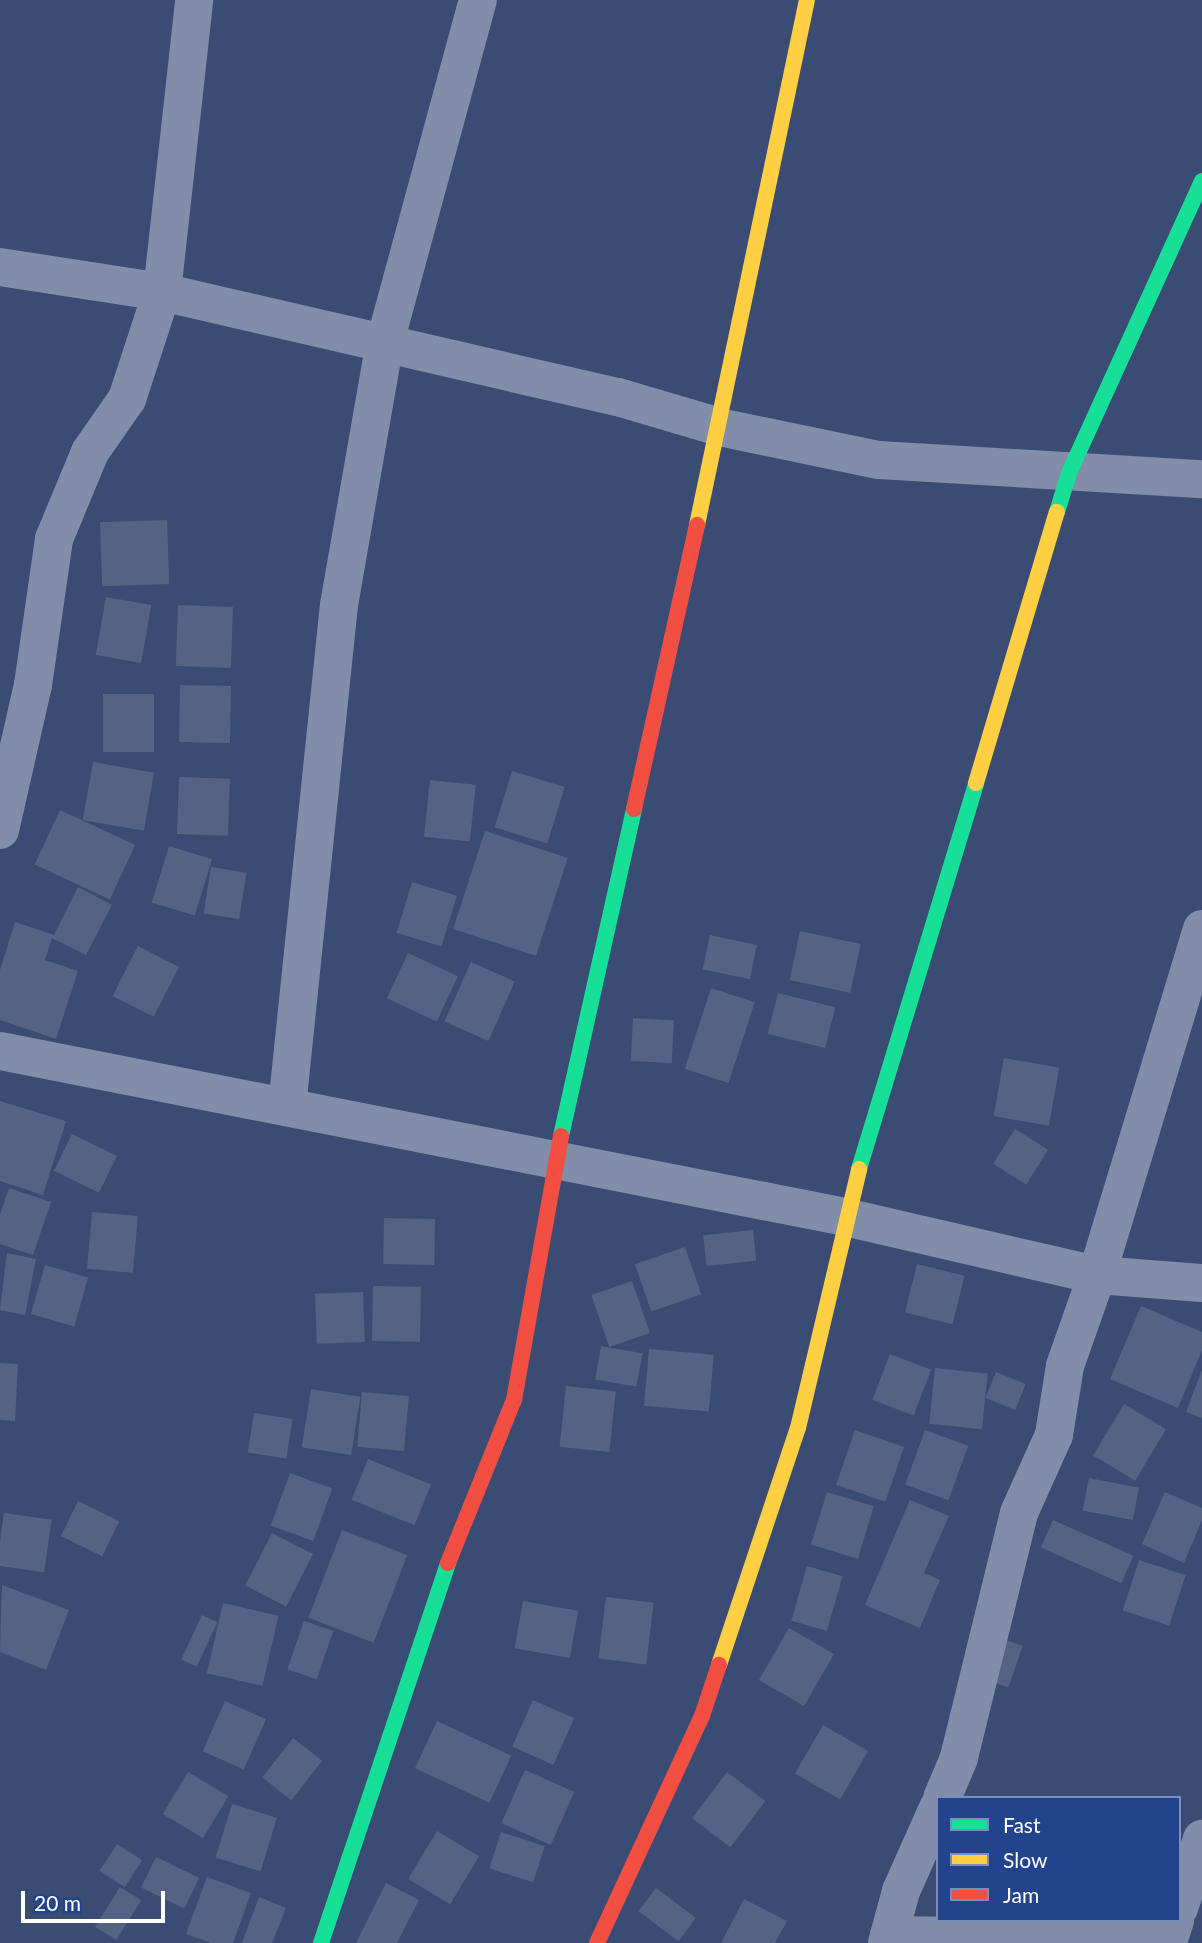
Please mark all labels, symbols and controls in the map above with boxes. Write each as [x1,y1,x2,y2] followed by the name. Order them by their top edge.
[936,1796,1181,1922] legend
[1003,1812,1040,1837] text: Fast
[1003,1847,1047,1872] text: Slow
[24,1876,168,1920] scale bar
[1003,1882,1039,1907] text: Jam
[34,1890,81,1915] text: 20 m

